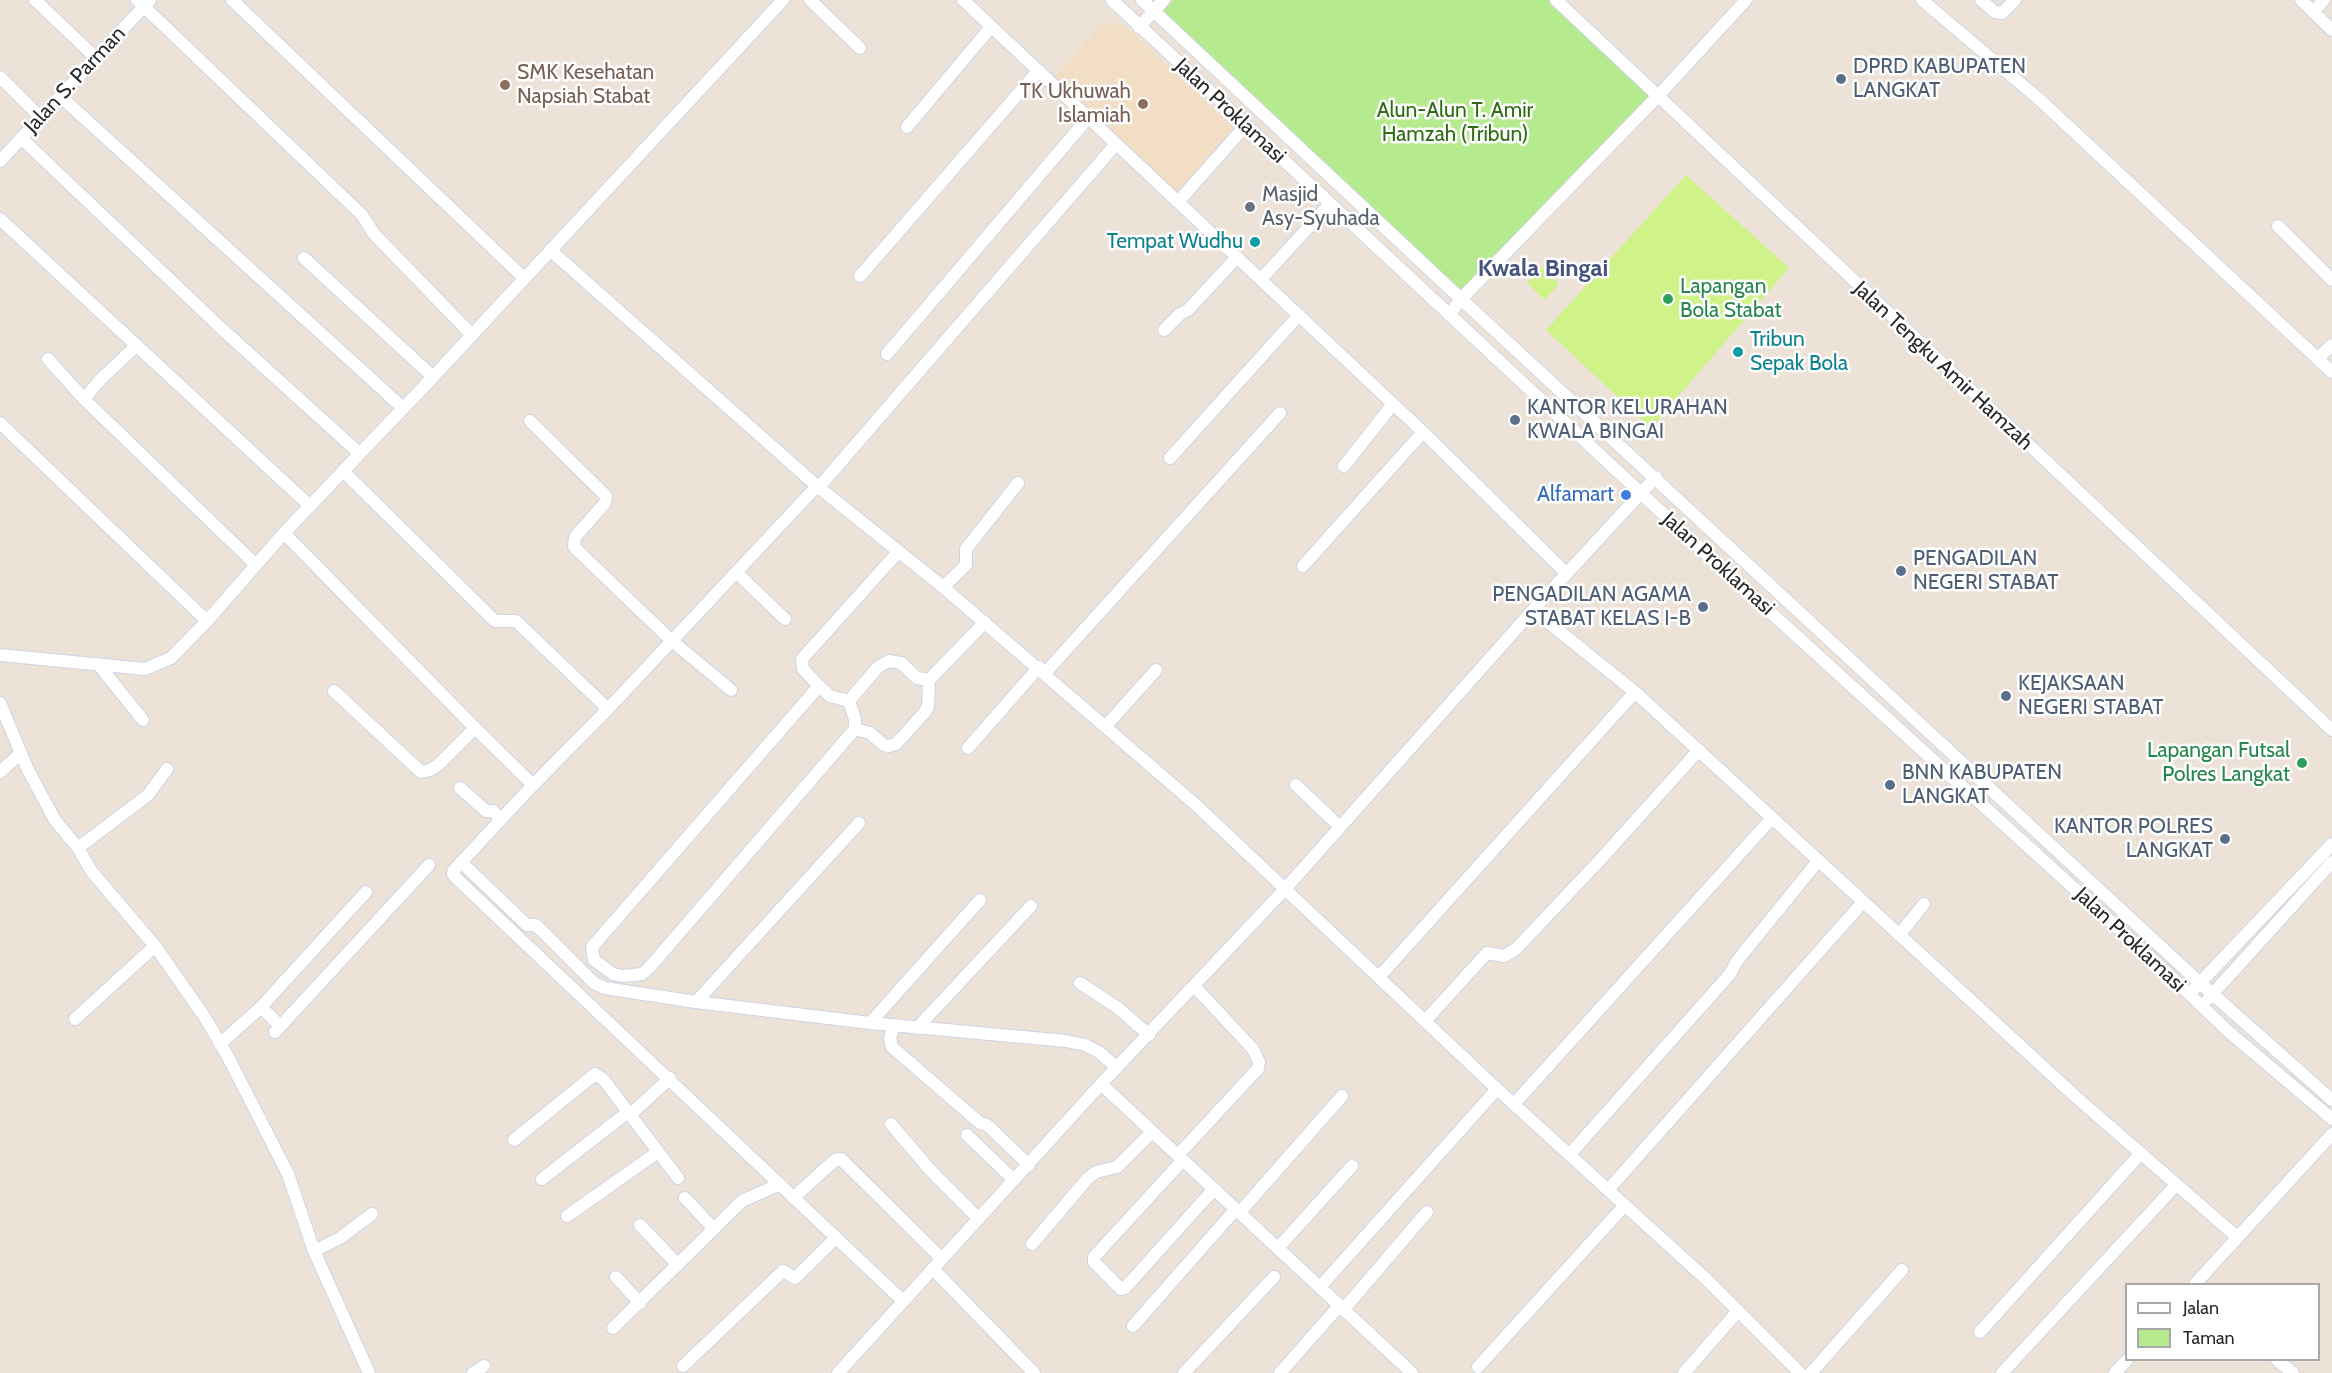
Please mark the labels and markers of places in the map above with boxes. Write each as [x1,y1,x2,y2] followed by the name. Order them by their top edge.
[1853,54,2026,104] place label: DPRD KABUPATEN LANGKAT
[517,60,654,110] place label: SMK Kesehatan Napsiah Stabat
[1834,72,1848,86] marker: DPRD KABUPATEN LANGKAT
[498,78,512,92] marker: SMK Kesehatan Napsiah Stabat
[1020,79,1131,129] place label: TK Ukhuwah Islamiah
[1136,97,1150,111] marker: TK Ukhuwah Islamiah
[1262,182,1380,232] place label: Masjid Asy-Syuhada
[1243,200,1257,214] marker: Masjid Asy-Syuhada
[1107,229,1243,255] place label: Tempat Wudhu
[1248,235,1262,249] marker: Tempat Wudhu
[1680,274,1782,324] place label: Lapangan Bola Stabat
[1661,292,1675,306] marker: Lapangan Bola Stabat
[1750,327,1848,377] place label: Tribun Sepak Bola
[1731,345,1745,359] marker: Tribun Sepak Bola
[1527,395,1728,445] place label: KANTOR KELURAHAN KWALA BINGAI
[1508,413,1522,427] marker: KANTOR KELURAHAN KWALA BINGAI
[1537,482,1614,508] place label: Alfamart
[1619,488,1633,502] marker: Alfamart
[1913,546,2058,596] place label: PENGADILAN NEGERI STABAT
[1894,564,1908,578] marker: PENGADILAN NEGERI STABAT
[1492,582,1691,632] place label: PENGADILAN AGAMA STABAT KELAS I-B
[1696,600,1710,614] marker: PENGADILAN AGAMA STABAT KELAS I-B
[2018,671,2163,721] place label: KEJAKSAAN NEGERI STABAT
[1999,689,2013,703] marker: KEJAKSAAN NEGERI STABAT
[2147,738,2290,788] place label: Lapangan Futsal Polres Langkat
[2295,756,2309,770] marker: Lapangan Futsal Polres Langkat
[1902,760,2062,810] place label: BNN KABUPATEN LANGKAT
[1883,778,1897,792] marker: BNN KABUPATEN LANGKAT
[2054,814,2213,864] place label: KANTOR POLRES LANGKAT
[2218,832,2232,846] marker: KANTOR POLRES LANGKAT

